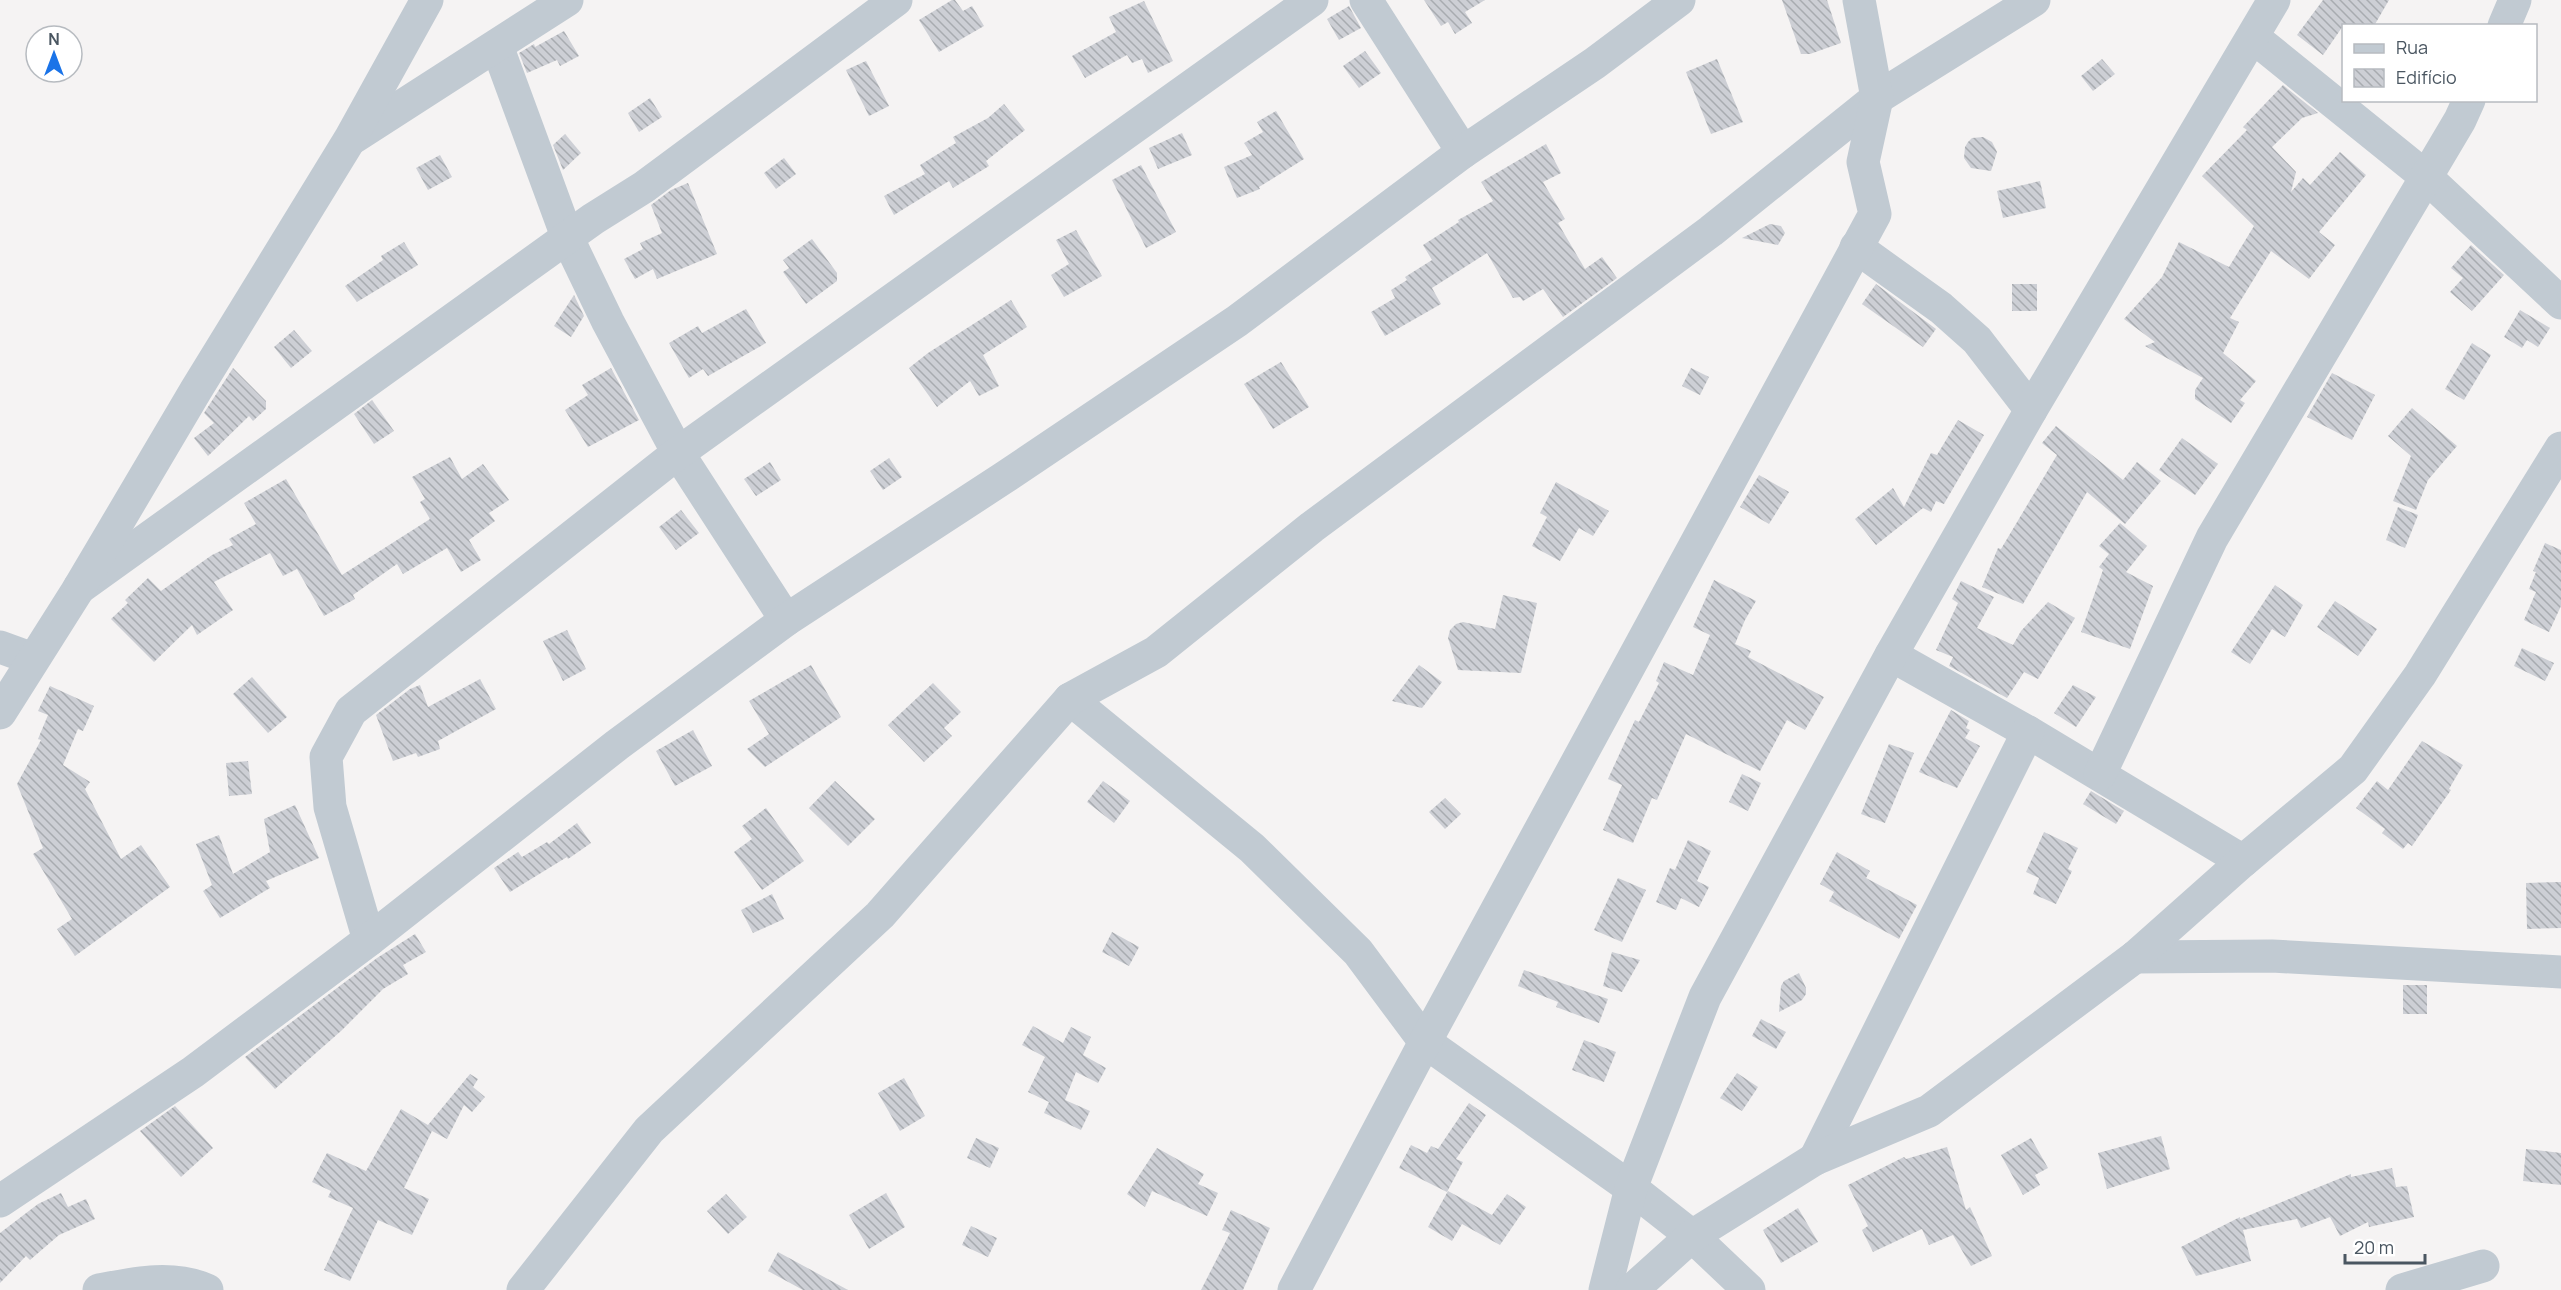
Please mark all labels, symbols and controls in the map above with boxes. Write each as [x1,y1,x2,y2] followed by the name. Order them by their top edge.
[24,24,84,84] north arrow
[2342,24,2537,102] legend
[48,28,60,50] text: N
[2396,35,2428,59] text: Rua
[2396,65,2457,89] text: Edifício
[2345,1227,2424,1265] scale bar
[2354,1235,2394,1259] text: 20 m

